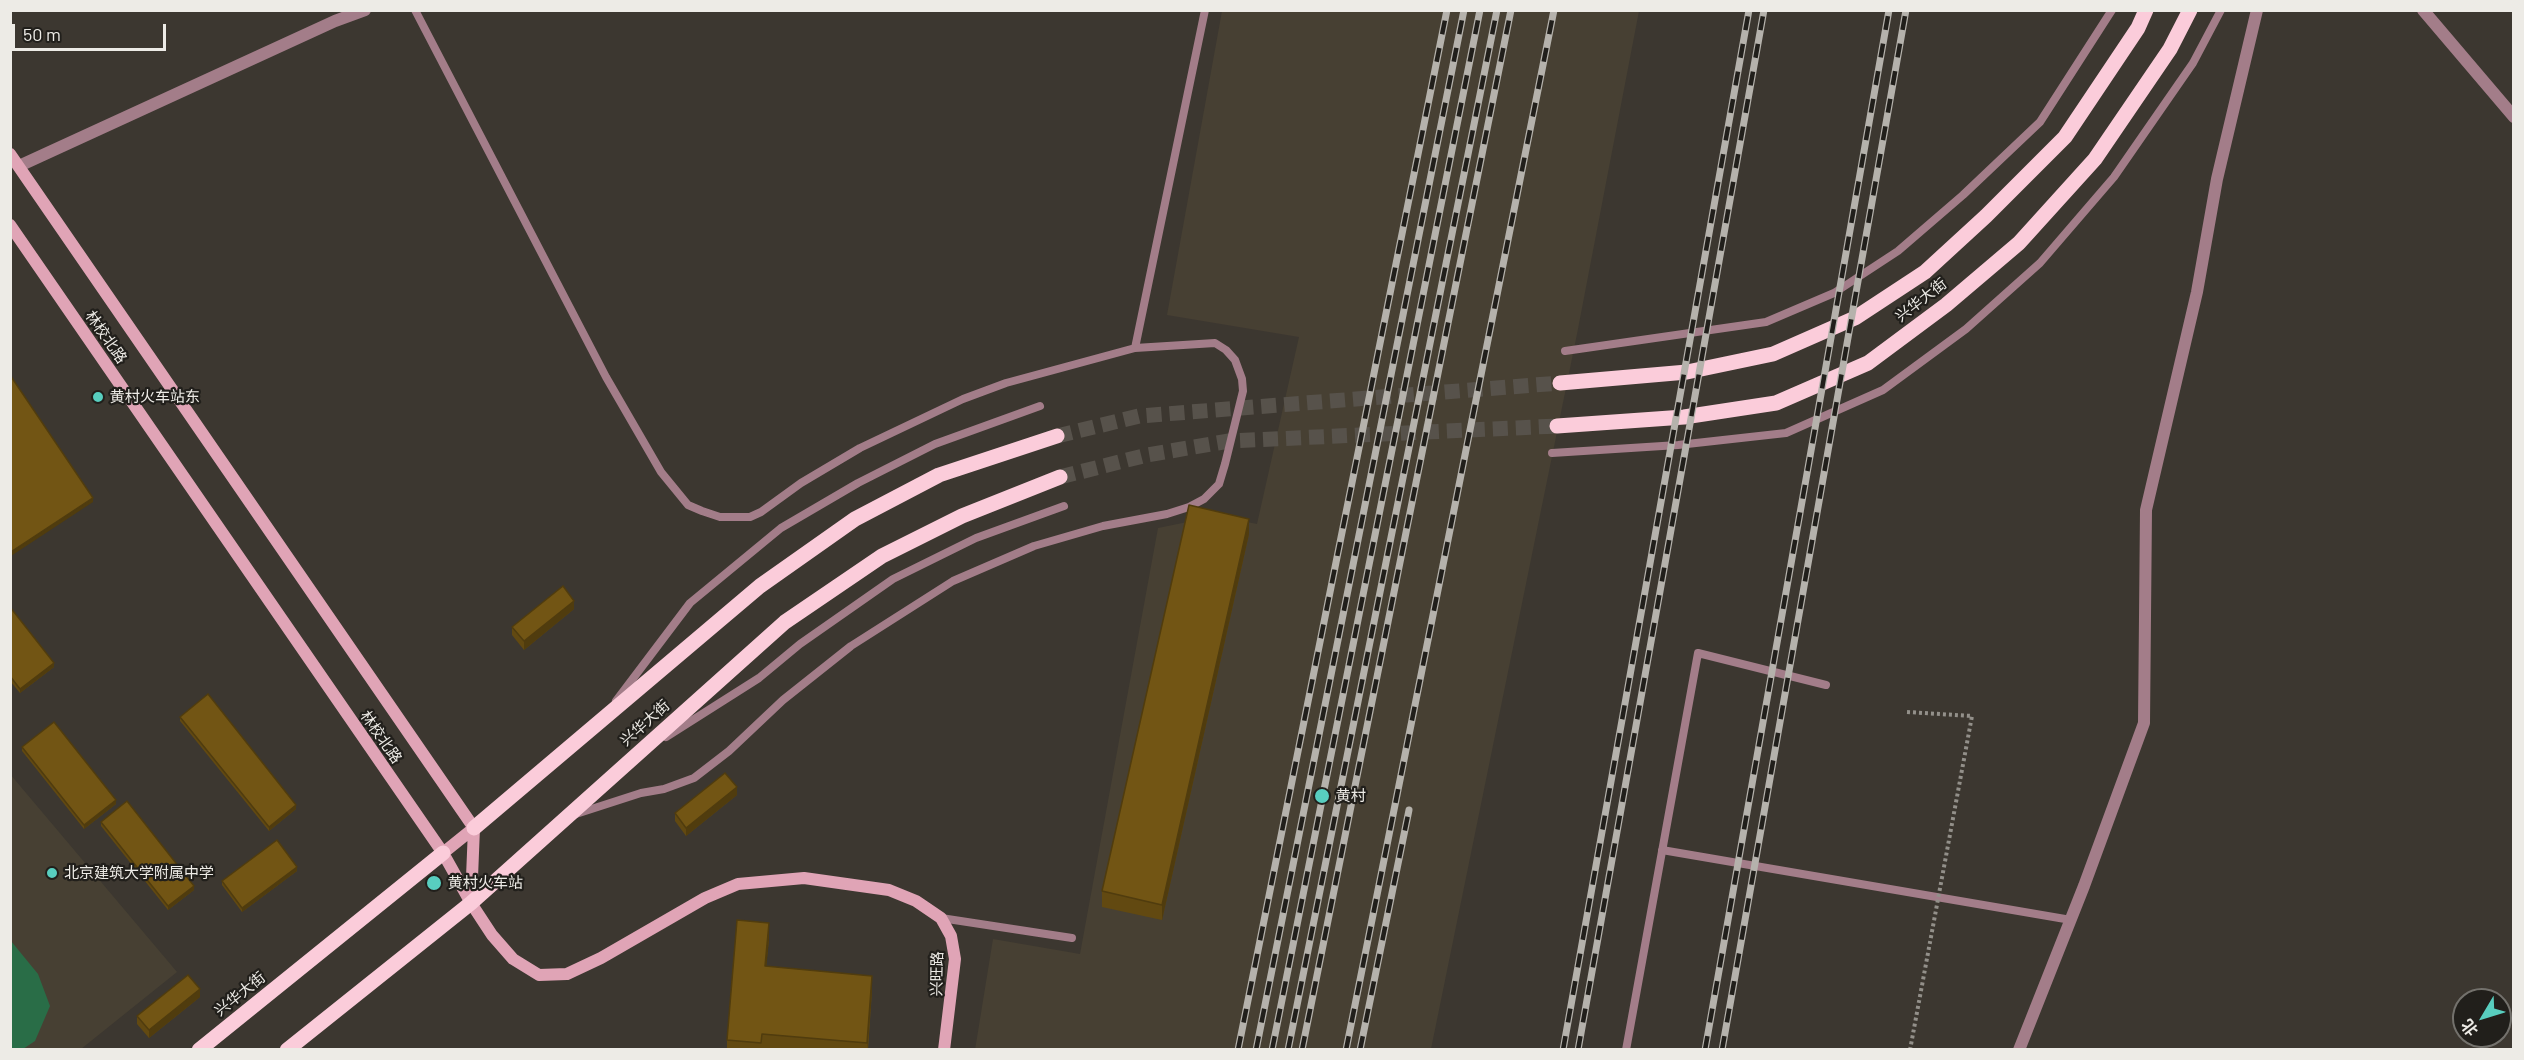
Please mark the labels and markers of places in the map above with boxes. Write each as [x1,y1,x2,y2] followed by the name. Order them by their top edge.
[110,388,200,406] place label: 黄村火车站东
[91,390,105,404] marker: 黄村火车站东
[1313,787,1331,805] marker: 黄村
[1336,787,1366,805] place label: 黄村
[64,864,214,882] place label: 北京建筑大学附属中学
[45,866,59,880] marker: 北京建筑大学附属中学
[425,874,443,892] marker: 黄村火车站
[448,874,523,892] place label: 黄村火车站

